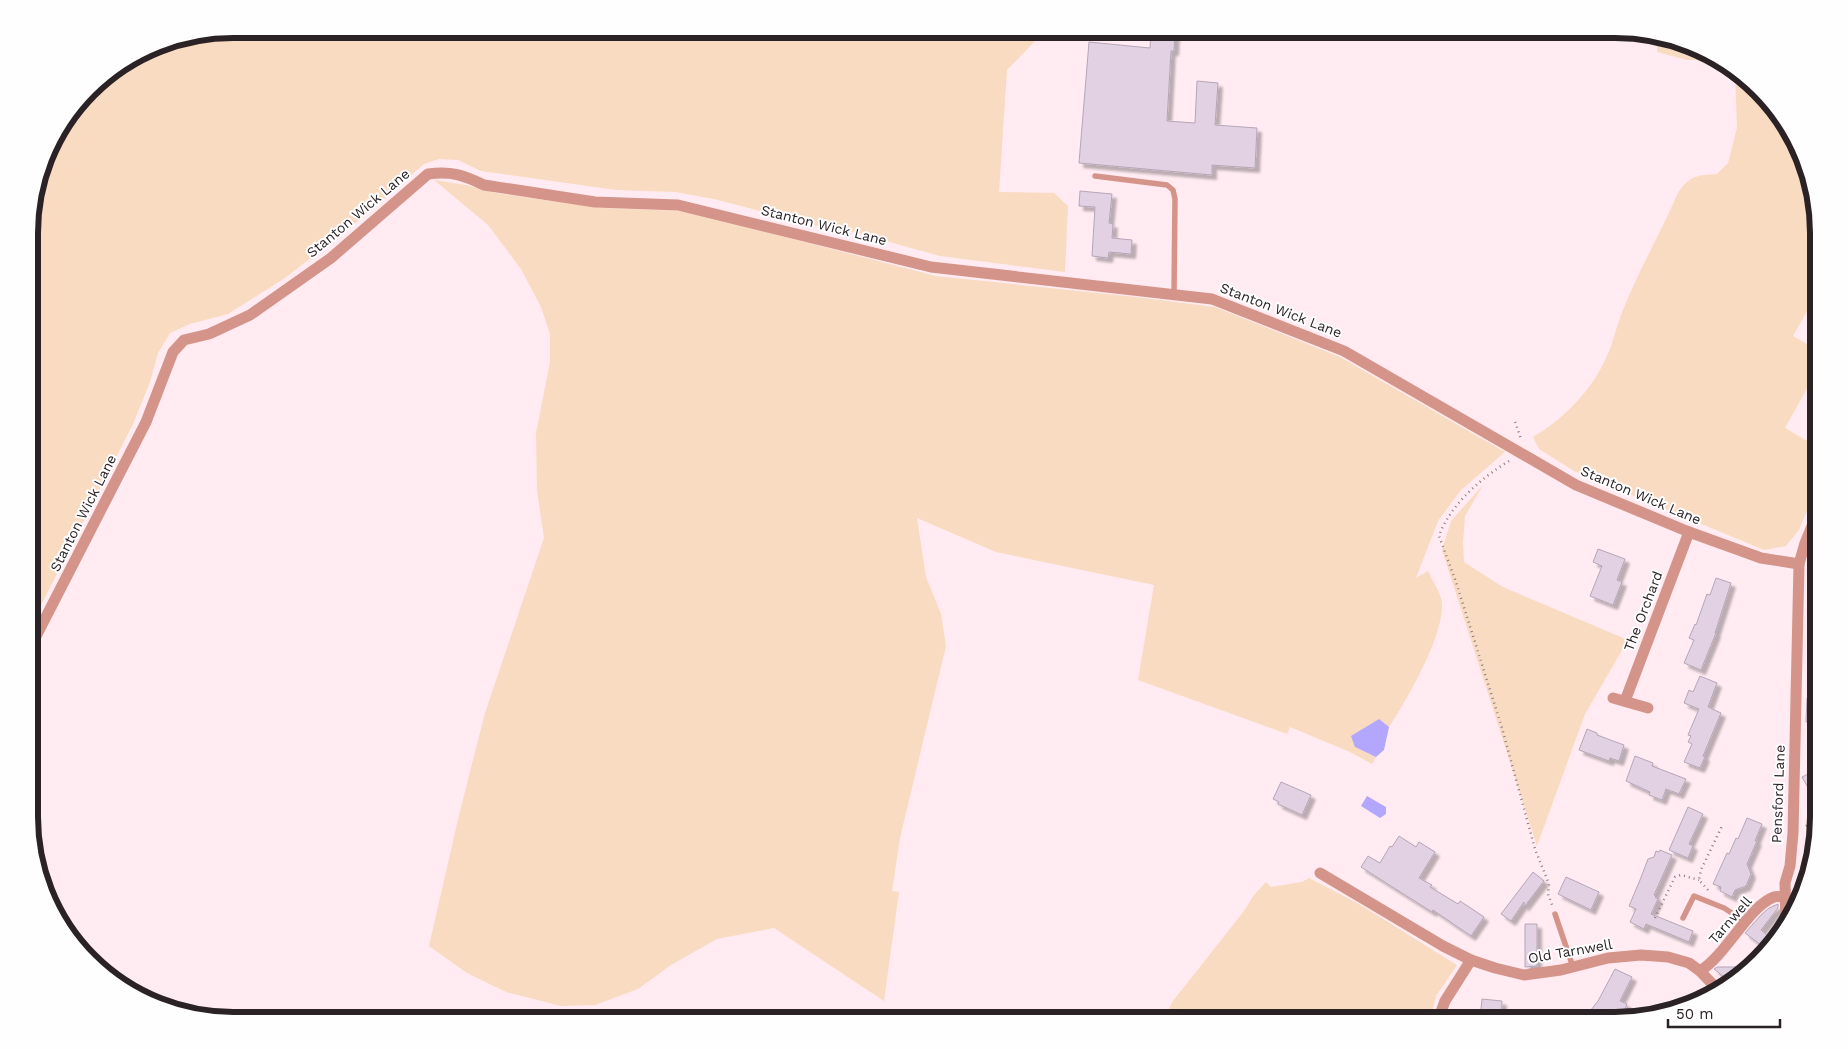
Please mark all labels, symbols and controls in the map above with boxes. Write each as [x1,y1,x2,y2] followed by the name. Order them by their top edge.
[303,165,413,261] street label: Stanton Wick Lane
[759,202,889,248] street label: Stanton Wick Lane
[1218,279,1344,341] street label: Stanton Wick Lane
[47,452,119,574] street label: Stanton Wick Lane
[1578,462,1704,528] street label: Stanton Wick Lane
[1620,569,1666,653] street label: The Orchard
[1768,745,1788,843] street label: Pensford Lane
[1705,893,1755,947] street label: Tarnwell
[1527,936,1614,966] street label: Old Tarnwell
[1668,996,1780,1028] scale bar
[1676,1005,1713,1023] text: 50 m

